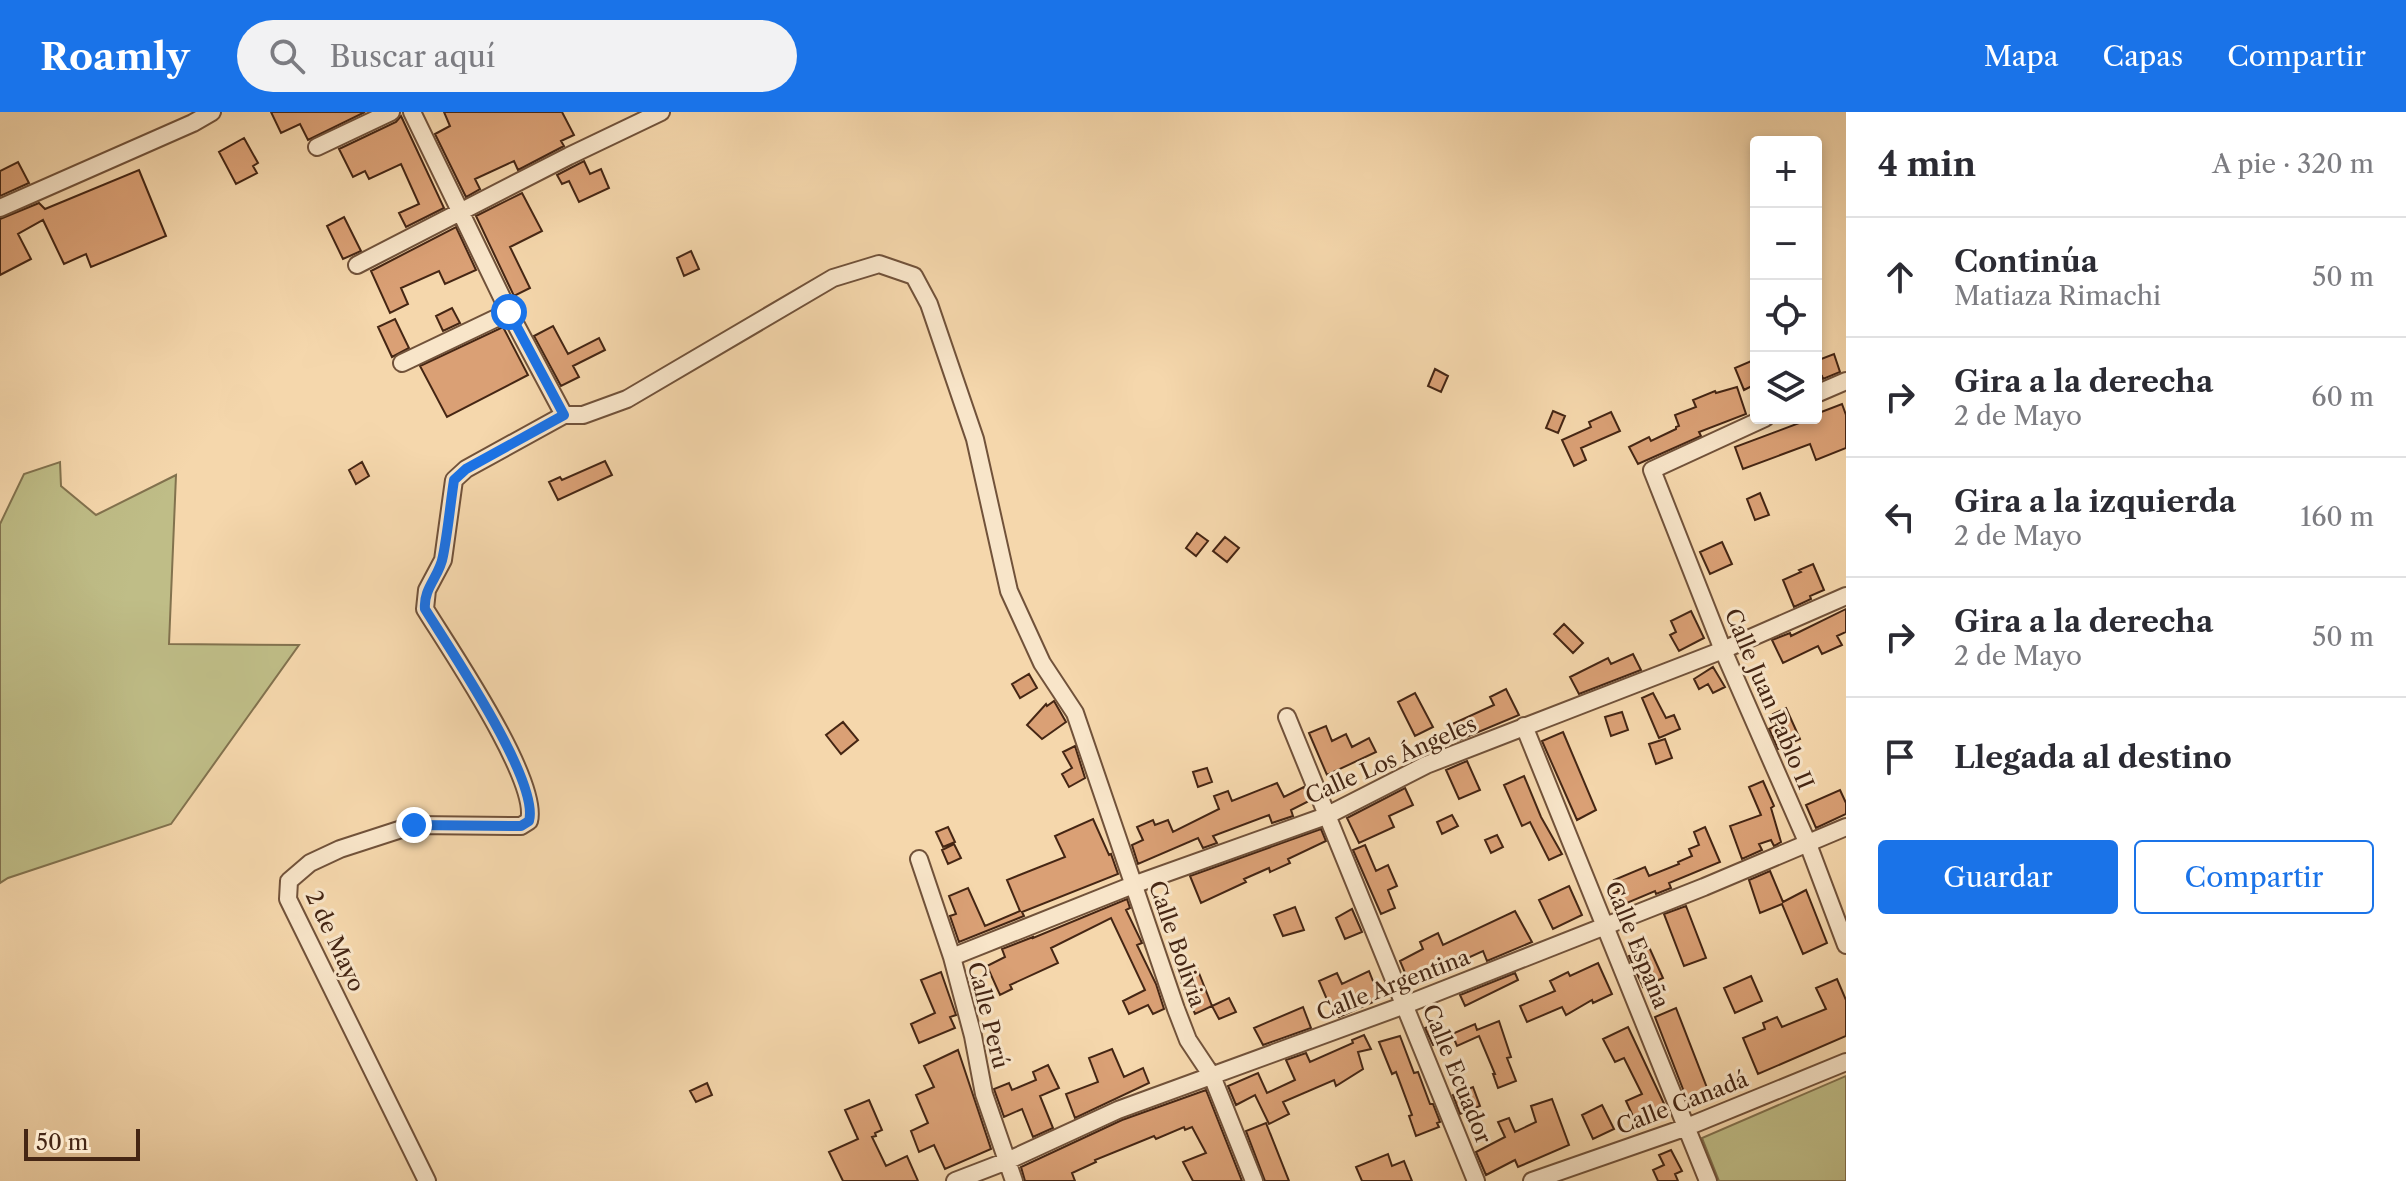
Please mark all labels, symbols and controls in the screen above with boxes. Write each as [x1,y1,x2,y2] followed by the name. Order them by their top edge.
[237,20,797,92] search box
[40,33,189,80] text: Roamly
[265,34,309,78] icon: search
[329,38,495,75] text: Buscar aquí
[1984,39,2059,73] text: Mapa
[2103,39,2183,73] text: Capas
[2227,39,2366,73] text: Compartir
[1750,136,1822,424] map controls
[1750,136,1822,208] button: +
[1878,143,1976,185] text: 4 min
[2212,148,2374,180] text: A pie · 320 m
[1750,208,1822,280] button: −
[1954,243,2098,280] text: Continúa
[1878,255,1922,299] icon: ahead
[2312,261,2374,293] text: 50 m
[1750,280,1822,352] button: locate
[1954,280,2161,312] text: Matiaza Rimachi
[491,294,527,330] route start
[1750,352,1822,424] button: layers
[1954,363,2213,400] text: Gira a la derecha
[1878,375,1922,419] icon: right
[2311,381,2374,413] text: 60 m
[1954,400,2082,432] text: 2 de Mayo
[1954,483,2236,520] text: Gira a la izquierda
[1878,495,1922,539] icon: left
[2300,501,2374,533] text: 160 m
[1954,520,2082,552] text: 2 de Mayo
[1954,603,2213,640] text: Gira a la derecha
[1719,605,1819,793] street label: Calle Juan Pablo II
[1878,615,1922,659] icon: right
[2312,621,2374,653] text: 50 m
[1954,640,2082,672] text: 2 de Mayo
[1301,709,1481,810] street label: Calle Los Ángeles
[1878,735,1922,779] icon: arrive
[1954,739,2232,776] text: Llegada al destino
[396,807,432,843] route end
[1878,840,2118,914] button: Guardar
[2134,840,2374,914] button: Compartir
[1143,877,1211,1011] street label: Calle Bolivia
[1599,877,1675,1013] street label: Calle España
[300,886,370,996] street label: 2 de Mayo
[1313,943,1474,1027] street label: Calle Argentina
[962,959,1014,1071] street label: Calle Perú
[1417,1000,1497,1148] street label: Calle Ecuador
[1612,1065,1752,1140] street label: Calle Canadá
[24,1125,140,1161] scale bar
[36,1129,88,1156] text: 50 m

